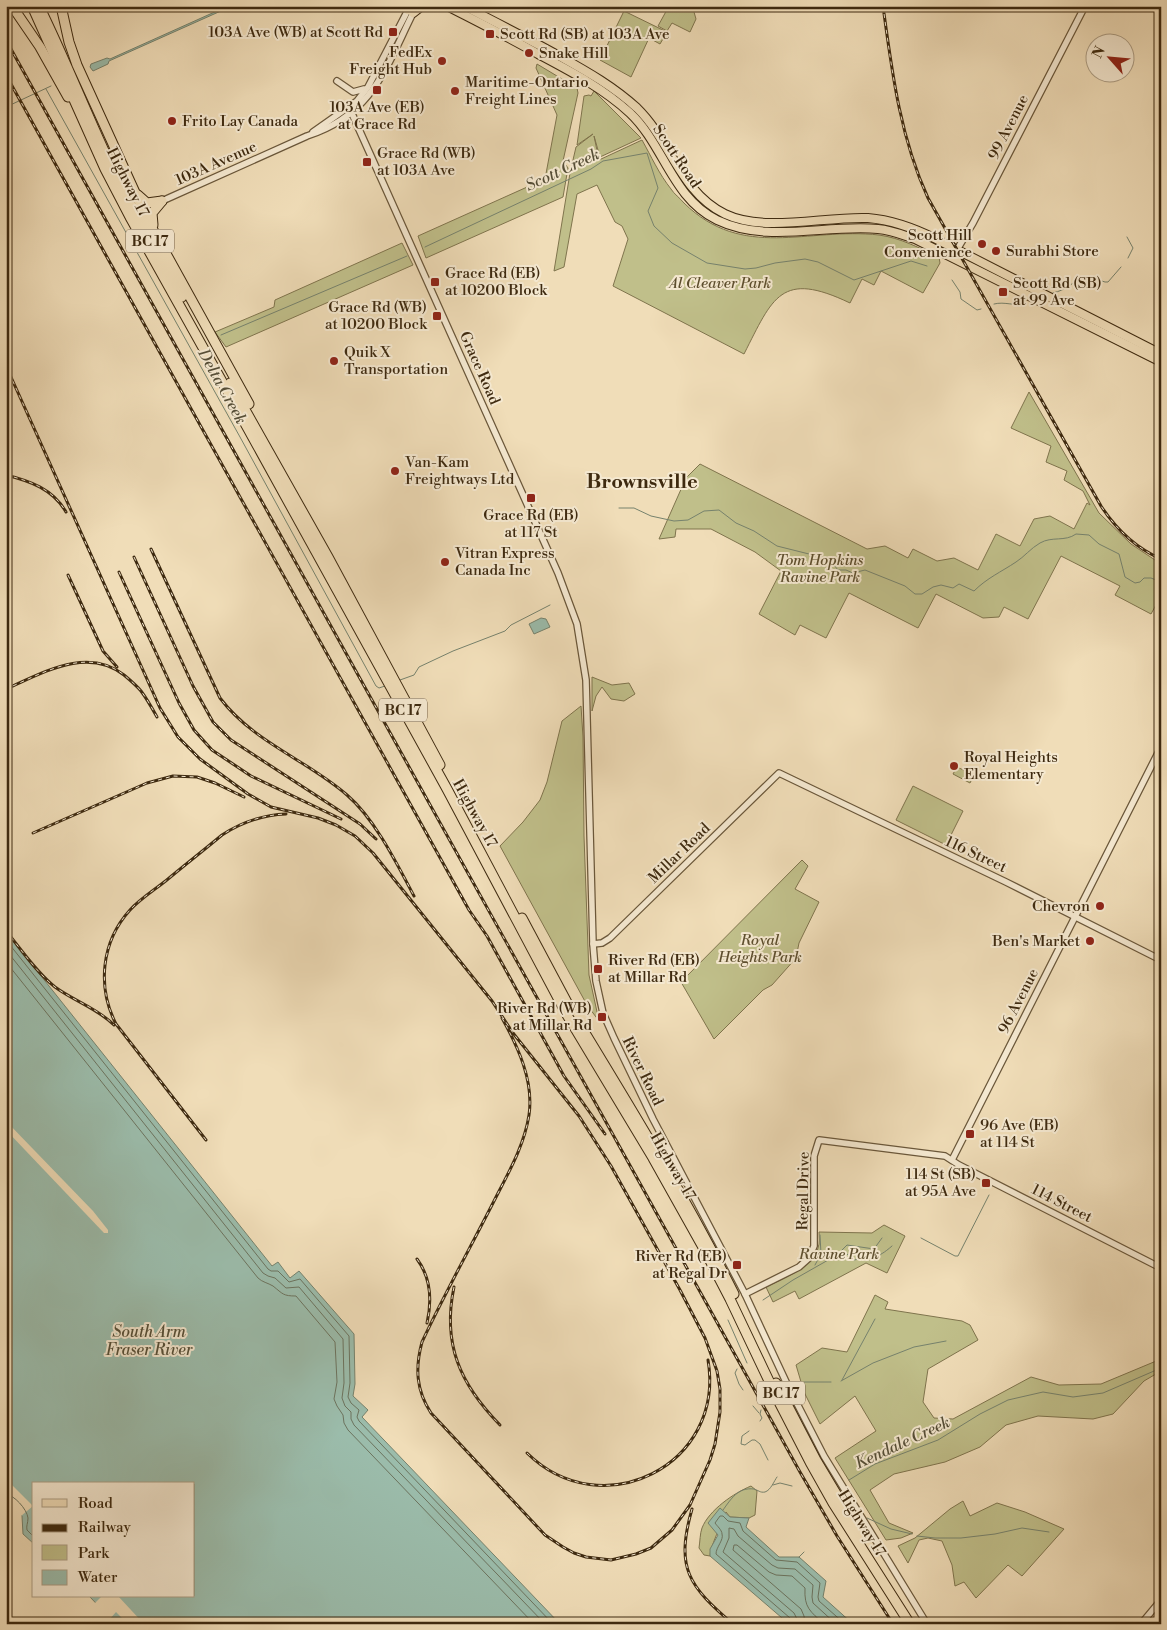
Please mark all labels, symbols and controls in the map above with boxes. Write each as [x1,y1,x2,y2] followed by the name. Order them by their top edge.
[208,23,383,42] place label: 103A Ave (WB) at Scott Rd
[500,25,670,44] place label: Scott Rd (SB) at 103A Ave
[387,26,399,38] marker: 103A Ave (WB) at Scott Rd
[484,28,496,40] marker: Scott Rd (SB) at 103A Ave
[1084,32,1134,82] north arrow
[349,43,432,79] place label: FedEx Freight Hub
[539,44,609,63] place label: Snake Hill
[1089,44,1110,62] text: N
[523,47,535,59] marker: Snake Hill
[436,55,448,67] marker: FedEx Freight Hub
[465,73,589,109] place label: Maritime-Ontario Freight Lines
[371,84,383,96] marker: 103A Ave (EB) at Grace Rd
[449,85,461,97] marker: Maritime-Ontario Freight Lines
[984,91,1033,163] street label: 99 Avenue
[329,98,425,134] place label: 103A Ave (EB) at Grace Rd
[182,112,299,131] place label: Frito Lay Canada
[166,115,178,127] marker: Frito Lay Canada
[648,121,705,192] street label: Scott Road
[173,137,260,190] street label: 103A Avenue
[102,144,153,220] street label: Highway 17
[377,144,476,180] place label: Grace Rd (WB) at 103A Ave
[522,144,603,196] water label: Scott Creek
[361,156,373,168] marker: Grace Rd (WB) at 103A Ave
[884,226,973,262] place label: Scott Hill Convenience
[126,230,174,252] road number: BC 17
[976,238,988,250] marker: Scott Hill Convenience
[1006,242,1099,261] place label: Surabhi Store
[990,245,1002,257] marker: Surabhi Store
[445,264,548,300] place label: Grace Rd (EB) at 10200 Block
[667,274,771,293] park label: Al Cleaver Park
[1013,274,1102,310] place label: Scott Rd (SB) at 99 Ave
[429,276,441,288] marker: Grace Rd (EB) at 10200 Block
[997,286,1009,298] marker: Scott Rd (SB) at 99 Ave
[325,298,428,334] place label: Grace Rd (WB) at 10200 Block
[431,310,443,322] marker: Grace Rd (WB) at 10200 Block
[455,329,504,408] street label: Grace Road
[344,343,448,379] place label: Quik X Transportation
[193,344,251,428] water label: Delta Creek
[328,355,340,367] marker: Quik X Transportation
[404,453,515,489] place label: Van-Kam Freightways Ltd
[389,465,401,477] marker: Van-Kam Freightways Ltd
[586,470,698,495] district label: Brownsville
[525,492,537,504] marker: Grace Rd (EB) at 117 St
[483,506,579,542] place label: Grace Rd (EB) at 117 St
[454,544,555,580] place label: Vitran Express Canada Inc
[777,551,864,587] park label: Tom Hopkins Ravine Park
[439,556,451,568] marker: Vitran Express Canada Inc
[379,698,427,722] road number: BC 17
[964,748,1058,784] place label: Royal Heights Elementary
[948,760,960,772] marker: Royal Heights Elementary
[448,776,501,851] street label: Highway 17
[644,819,715,888] street label: Millar Road
[942,832,1010,877] street label: 116 Street
[1032,897,1090,916] place label: Chevron
[1094,900,1106,912] marker: Chevron
[717,931,802,967] park label: Royal Heights Park
[991,932,1081,951] place label: Ben's Market
[1084,935,1096,947] marker: Ben's Market
[608,951,700,987] place label: River Rd (EB) at Millar Rd
[592,963,604,975] marker: River Rd (EB) at Millar Rd
[994,965,1043,1037] street label: 96 Avenue
[497,999,592,1035] place label: River Rd (WB) at Millar Rd
[596,1011,608,1023] marker: River Rd (WB) at Millar Rd
[618,1034,668,1109] street label: River Road
[980,1116,1059,1152] place label: 96 Ave (EB) at 114 St
[964,1128,976,1140] marker: 96 Ave (EB) at 114 St
[646,1129,700,1204] street label: Highway 17
[793,1151,814,1231] street label: Regal Drive
[905,1165,976,1201] place label: 114 St (SB) at 95A Ave
[980,1177,992,1189] marker: 114 St (SB) at 95A Ave
[1028,1180,1096,1227] street label: 114 Street
[798,1245,879,1264] park label: Ravine Park
[635,1247,728,1283] place label: River Rd (EB) at Regal Dr
[731,1259,743,1271] marker: River Rd (EB) at Regal Dr
[105,1322,194,1360] water label: South Arm Fraser River
[757,1382,805,1405] road number: BC 17
[852,1412,953,1474] water label: Kendale Creek
[32,1482,195,1598] legend
[834,1486,890,1561] street label: Highway 17
[78,1494,113,1513] text: Road
[78,1518,132,1537] text: Railway
[78,1544,110,1563] text: Park
[77,1568,118,1587] text: Water

